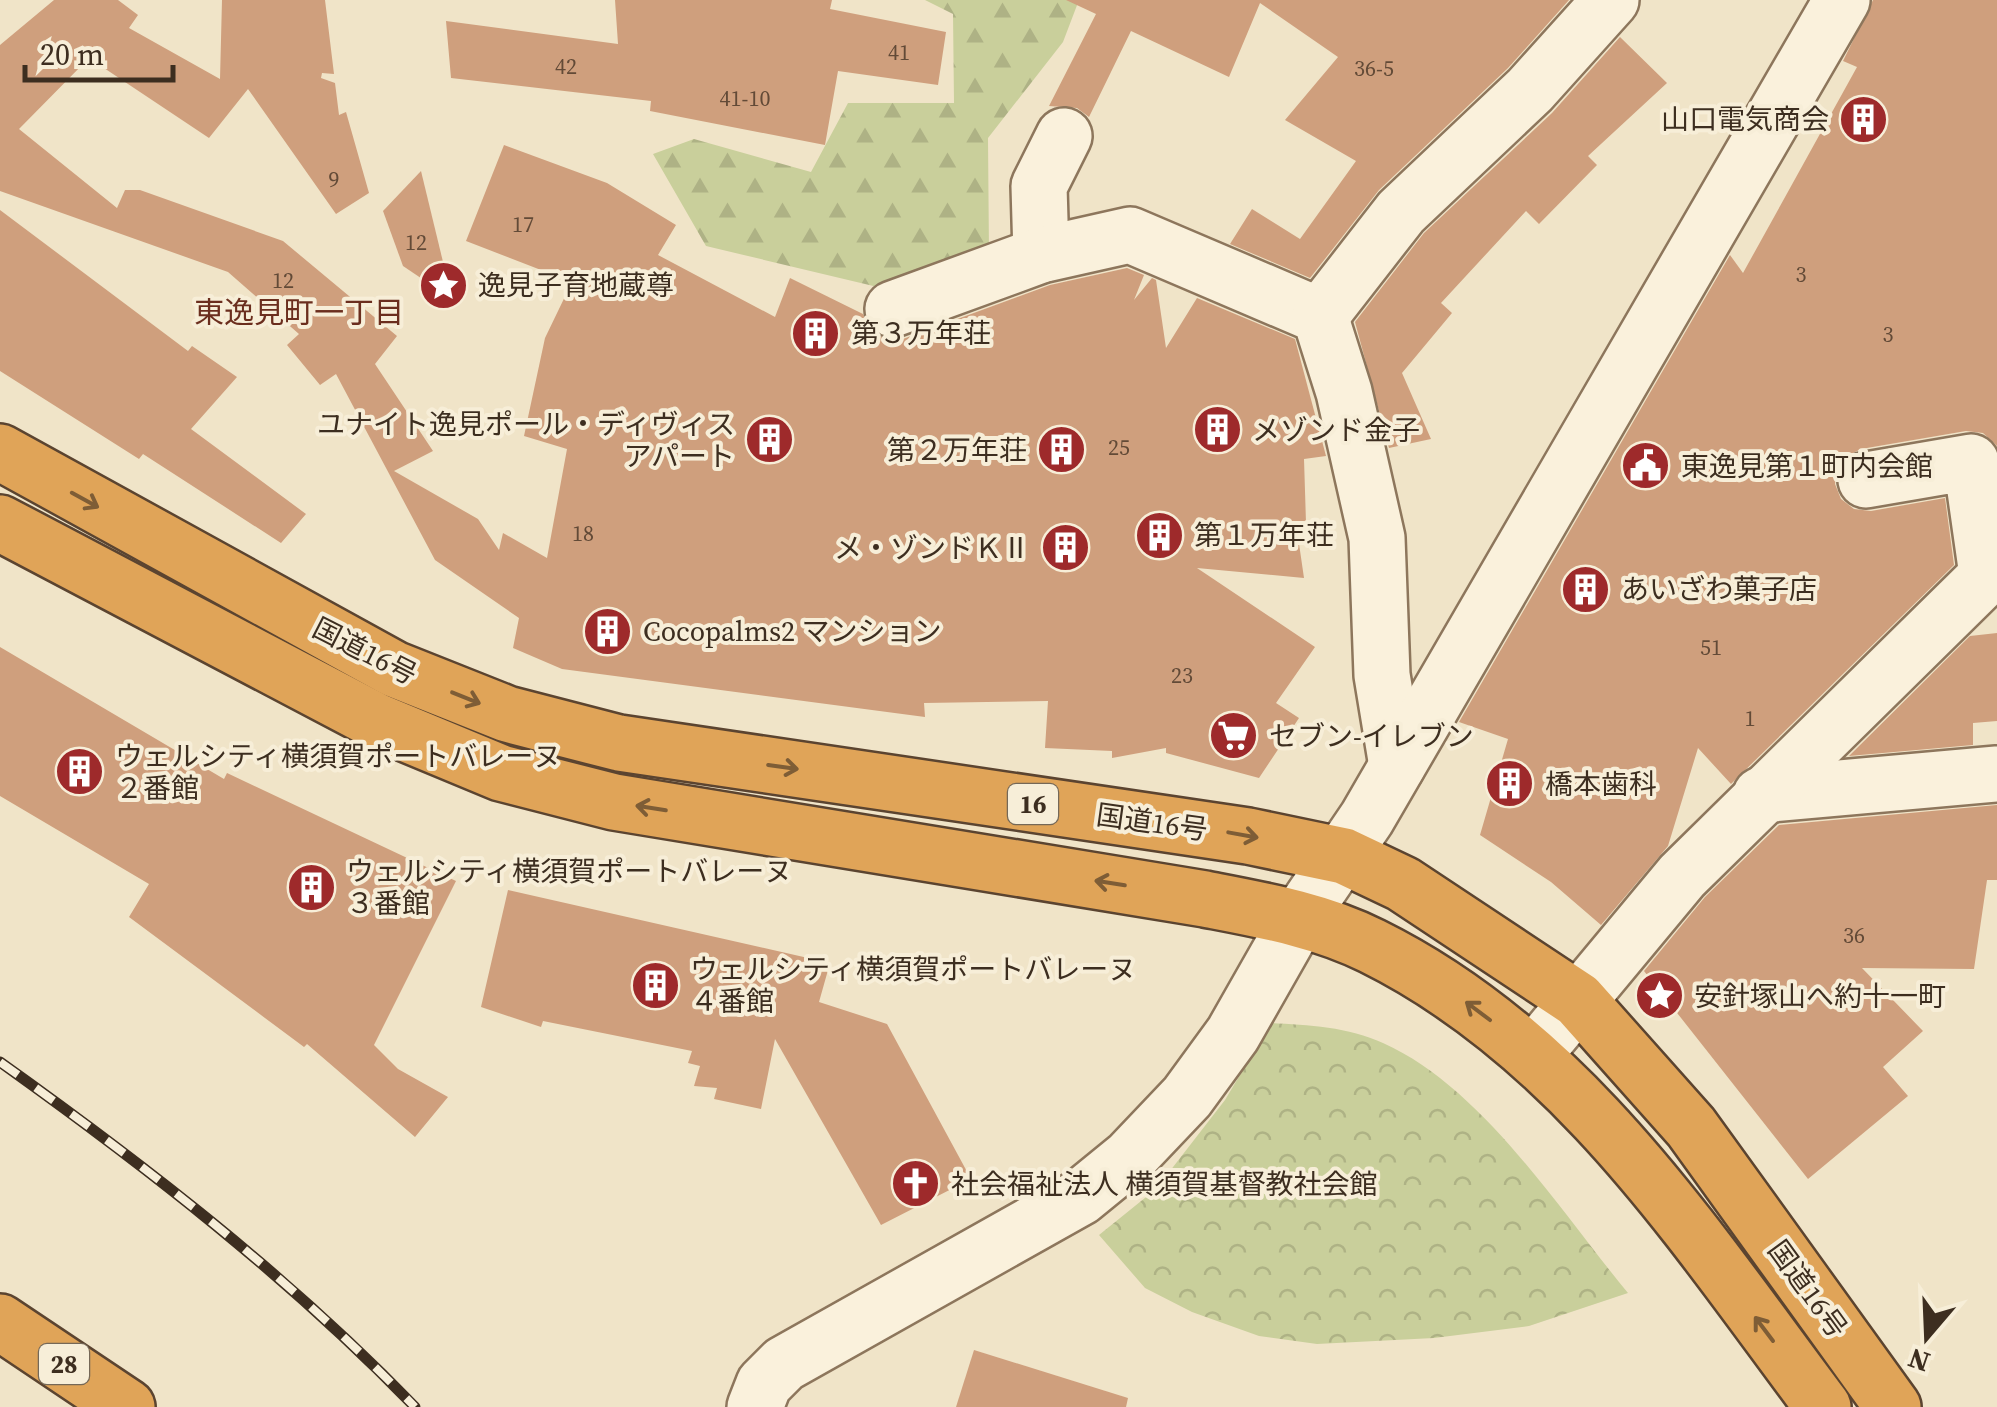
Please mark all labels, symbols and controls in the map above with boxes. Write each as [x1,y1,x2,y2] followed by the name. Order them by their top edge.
[25,20,172,82] scale bar
[40,34,104,75] text: 20 m
[888,37,910,67] house number: 41
[555,51,577,81] house number: 42
[1354,53,1394,83] house number: 36-5
[720,83,770,113] house number: 41-10
[1838,93,1890,145] building icon: 山口電気商会
[1661,100,1829,138] place label: 山口電気商会
[328,164,340,194] house number: 9
[512,209,534,239] house number: 17
[405,227,427,257] house number: 12
[417,259,469,311] place icon: 逸見子育地蔵尊
[1795,259,1807,289] house number: 3
[272,265,294,295] house number: 12
[478,266,674,304] place label: 逸見子育地蔵尊
[194,292,404,333] district label: 東逸見町一丁目
[790,307,842,359] building icon: 第３万年荘
[851,314,991,352] place label: 第３万年荘
[1882,319,1894,349] house number: 3
[1191,404,1243,456] building icon: メゾンド金子
[317,405,735,475] place label: ユナイト逸見ポール・ディヴィス アパート
[1252,411,1420,449] place label: メゾンド金子
[744,414,796,466] building icon: ユナイト逸見ポール・ディヴィス アパート
[1036,424,1088,476] building icon: 第２万年荘
[887,431,1027,469] place label: 第２万年荘
[1108,432,1130,462] house number: 25
[1620,440,1672,492] public building icon: 東逸見第１町内会館
[1681,447,1933,485] place label: 東逸見第１町内会館
[70,490,99,510] one-way arrow
[1133,509,1185,561] building icon: 第１万年荘
[1194,516,1334,554] place label: 第１万年荘
[572,518,594,548] house number: 18
[1039,522,1091,574] building icon: メ・ゾンドＫⅡ
[834,529,1030,567] place label: メ・ゾンドＫⅡ
[1560,563,1612,615] building icon: あいざわ菓子店
[1621,570,1817,608] place label: あいざわ菓子店
[582,605,634,657] building icon: Cocopalms2 マンション
[306,609,424,693] street label: 国道16号
[643,612,942,650] place label: Cocopalms2 マンション
[1700,632,1722,662] house number: 51
[1171,660,1193,690] house number: 23
[450,691,481,709] one-way arrow
[1744,703,1756,733] house number: 1
[1208,710,1260,762] supermarket icon: セブン-イレブン
[1269,717,1474,755] place label: セブン-イレブン
[115,737,561,807] place label: ウェルシティ横須賀ポートバレーヌ ２番館
[54,746,106,798] building icon: ウェルシティ横須賀ポートバレーヌ ２番館
[766,758,798,776] one-way arrow
[1484,758,1536,810] building icon: 橋本歯科
[1545,765,1657,803] place label: 橋本歯科
[1008,784,1058,824] road number: 16
[1094,795,1210,849] street label: 国道16号
[635,798,668,817] one-way arrow
[1226,827,1258,845] one-way arrow
[346,852,792,922] place label: ウェルシティ横須賀ポートバレーヌ ３番館
[285,861,337,913] building icon: ウェルシティ横須賀ポートバレーヌ ３番館
[1094,873,1127,892] one-way arrow
[1843,920,1865,950] house number: 36
[690,950,1136,1020] place label: ウェルシティ横須賀ポートバレーヌ ４番館
[629,959,681,1011] building icon: ウェルシティ横須賀ポートバレーヌ ４番館
[1633,970,1685,1022] place icon: 安針塚山へ約十一町
[1694,977,1946,1015] place label: 安針塚山へ約十一町
[1465,1001,1492,1022] one-way arrow
[890,1158,942,1210] church icon: 社会福祉法人 横須賀基督教社会館
[951,1165,1378,1203] place label: 社会福祉法人 横須賀基督教社会館
[1760,1233,1856,1345] street label: 国道16号
[1877,1287,1977,1387] north arrow
[1754,1316,1775,1343] one-way arrow
[1903,1339,1935,1382] text: N
[39,1344,89,1384] road number: 28

